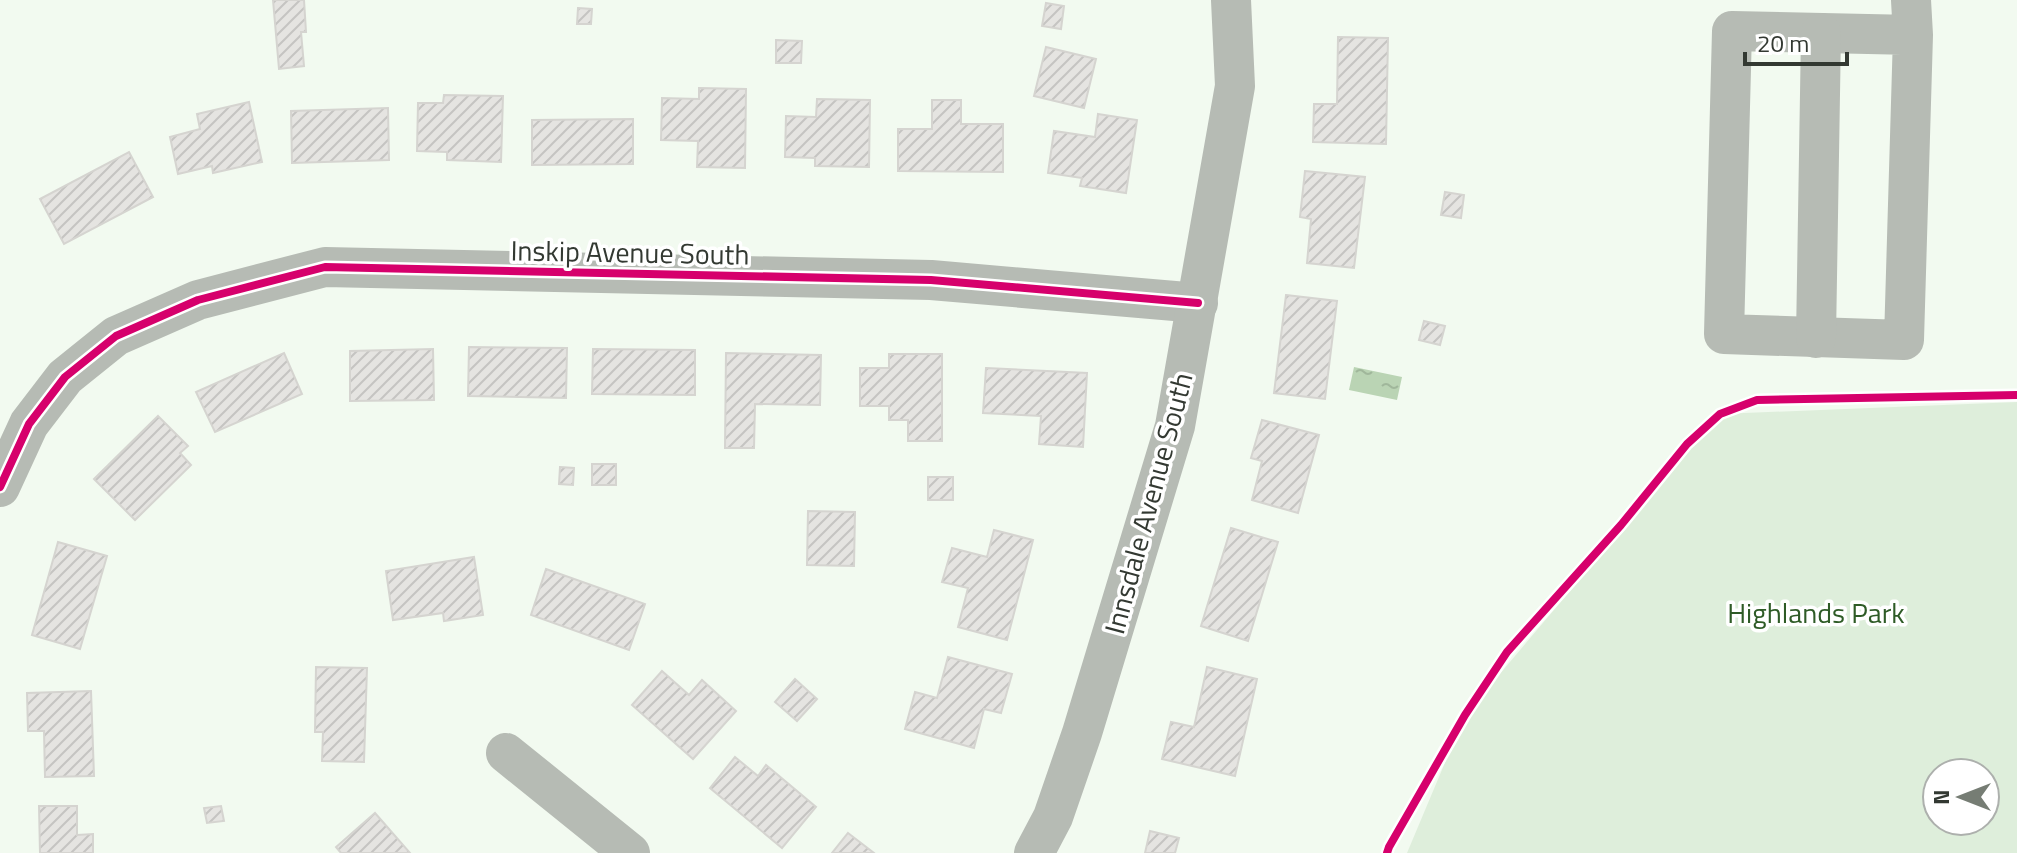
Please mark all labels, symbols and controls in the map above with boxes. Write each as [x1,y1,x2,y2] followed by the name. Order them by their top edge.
[1745,16,1847,66] scale bar
[1757,25,1809,61] text: 20 m
[510,228,750,276] street label: Inskip Avenue South
[1092,368,1204,638] street label: Innsdale Avenue South
[1727,591,1905,634] park label: Highlands Park
[1921,757,2001,837] north arrow
[1924,789,1958,805] text: N

